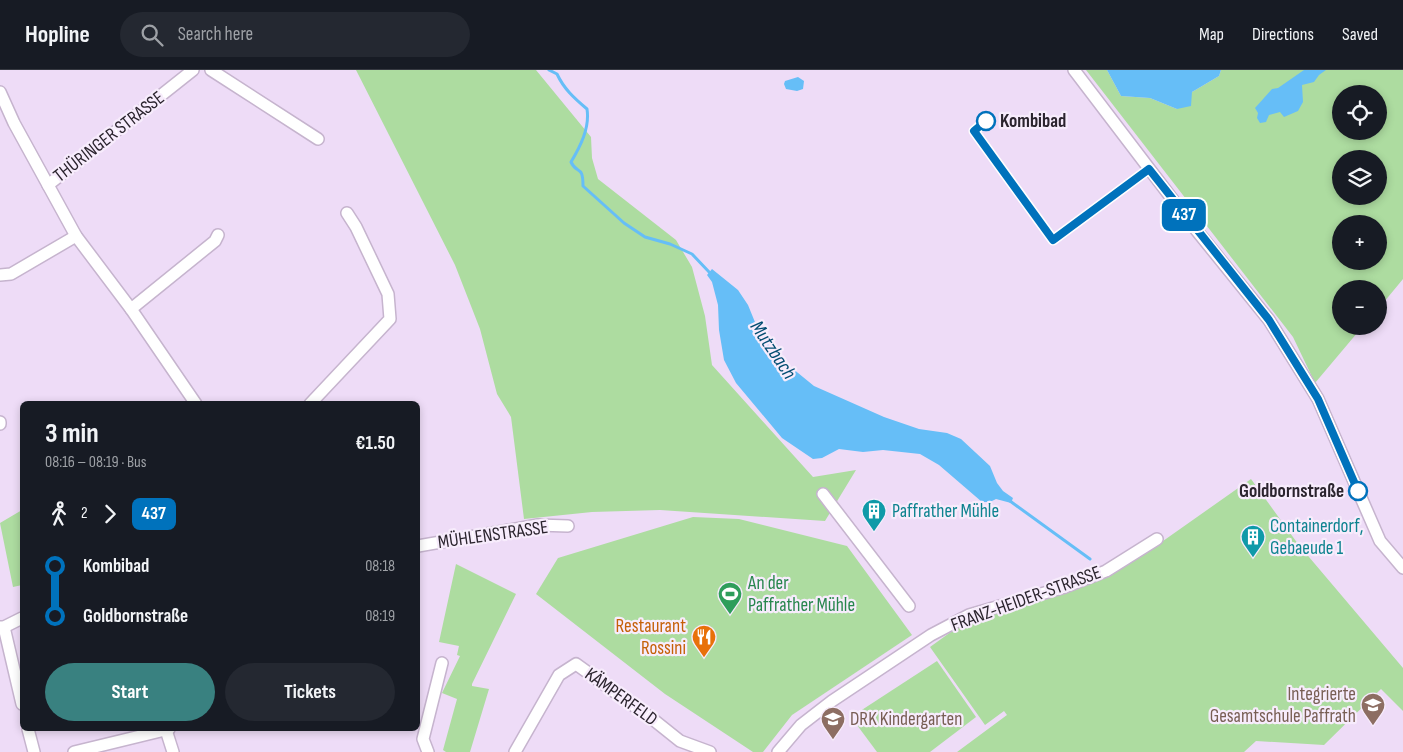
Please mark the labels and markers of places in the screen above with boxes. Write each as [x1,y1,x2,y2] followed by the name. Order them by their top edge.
[1000,110,1066,133] place label: Kombibad
[976,111,996,131] marker: Kombibad
[1239,480,1344,503] place label: Goldbornstraße
[1348,481,1368,501] marker: Goldbornstraße
[861,498,887,532] building icon: Paffrather Mühle
[892,500,999,523] place label: Paffrather Mühle
[1270,515,1363,560] place label: Containerdorf, Gebaeude 1
[1240,524,1266,558] building icon: Containerdorf, Gebaeude 1
[747,572,855,617] place label: An der Paffrather Mühle
[717,581,743,615] sports icon: An der Paffrather Mühle
[616,615,686,660] place label: Restaurant Rossini
[691,624,717,658] restaurant icon: Restaurant Rossini
[1210,683,1356,728] place label: Integrierte Gesamtschule Paffrath
[1360,692,1386,726] school or university icon: Integrierte Gesamtschule Paffrath
[820,706,846,740] school or university icon: DRK Kindergarten
[850,708,962,731] place label: DRK Kindergarten

